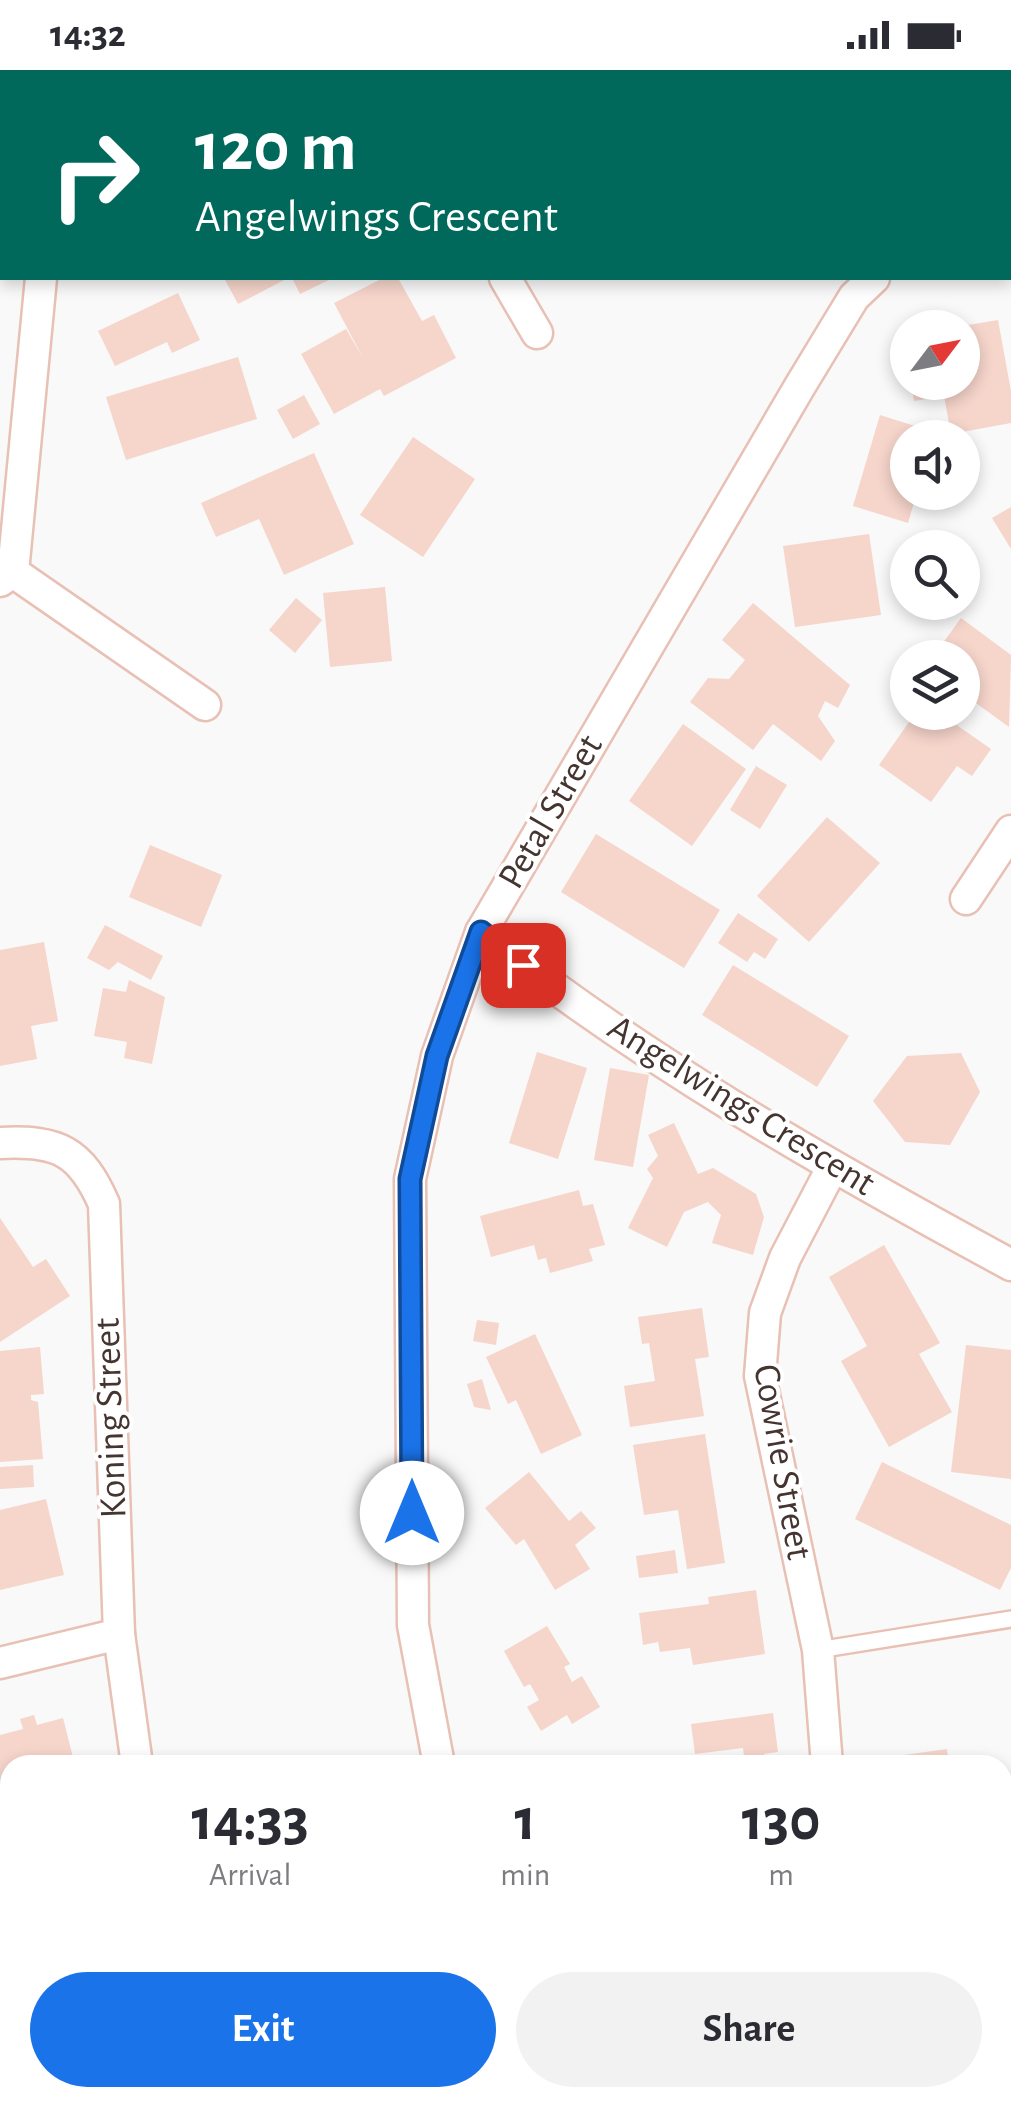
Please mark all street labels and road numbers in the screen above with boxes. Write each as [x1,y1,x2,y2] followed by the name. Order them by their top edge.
[492,729,610,895] street label: Petal Street
[601,1009,881,1203] street label: Angelwings Crescent
[89,1317,133,1519] street label: Koning Street
[746,1361,818,1563] street label: Cowrie Street

